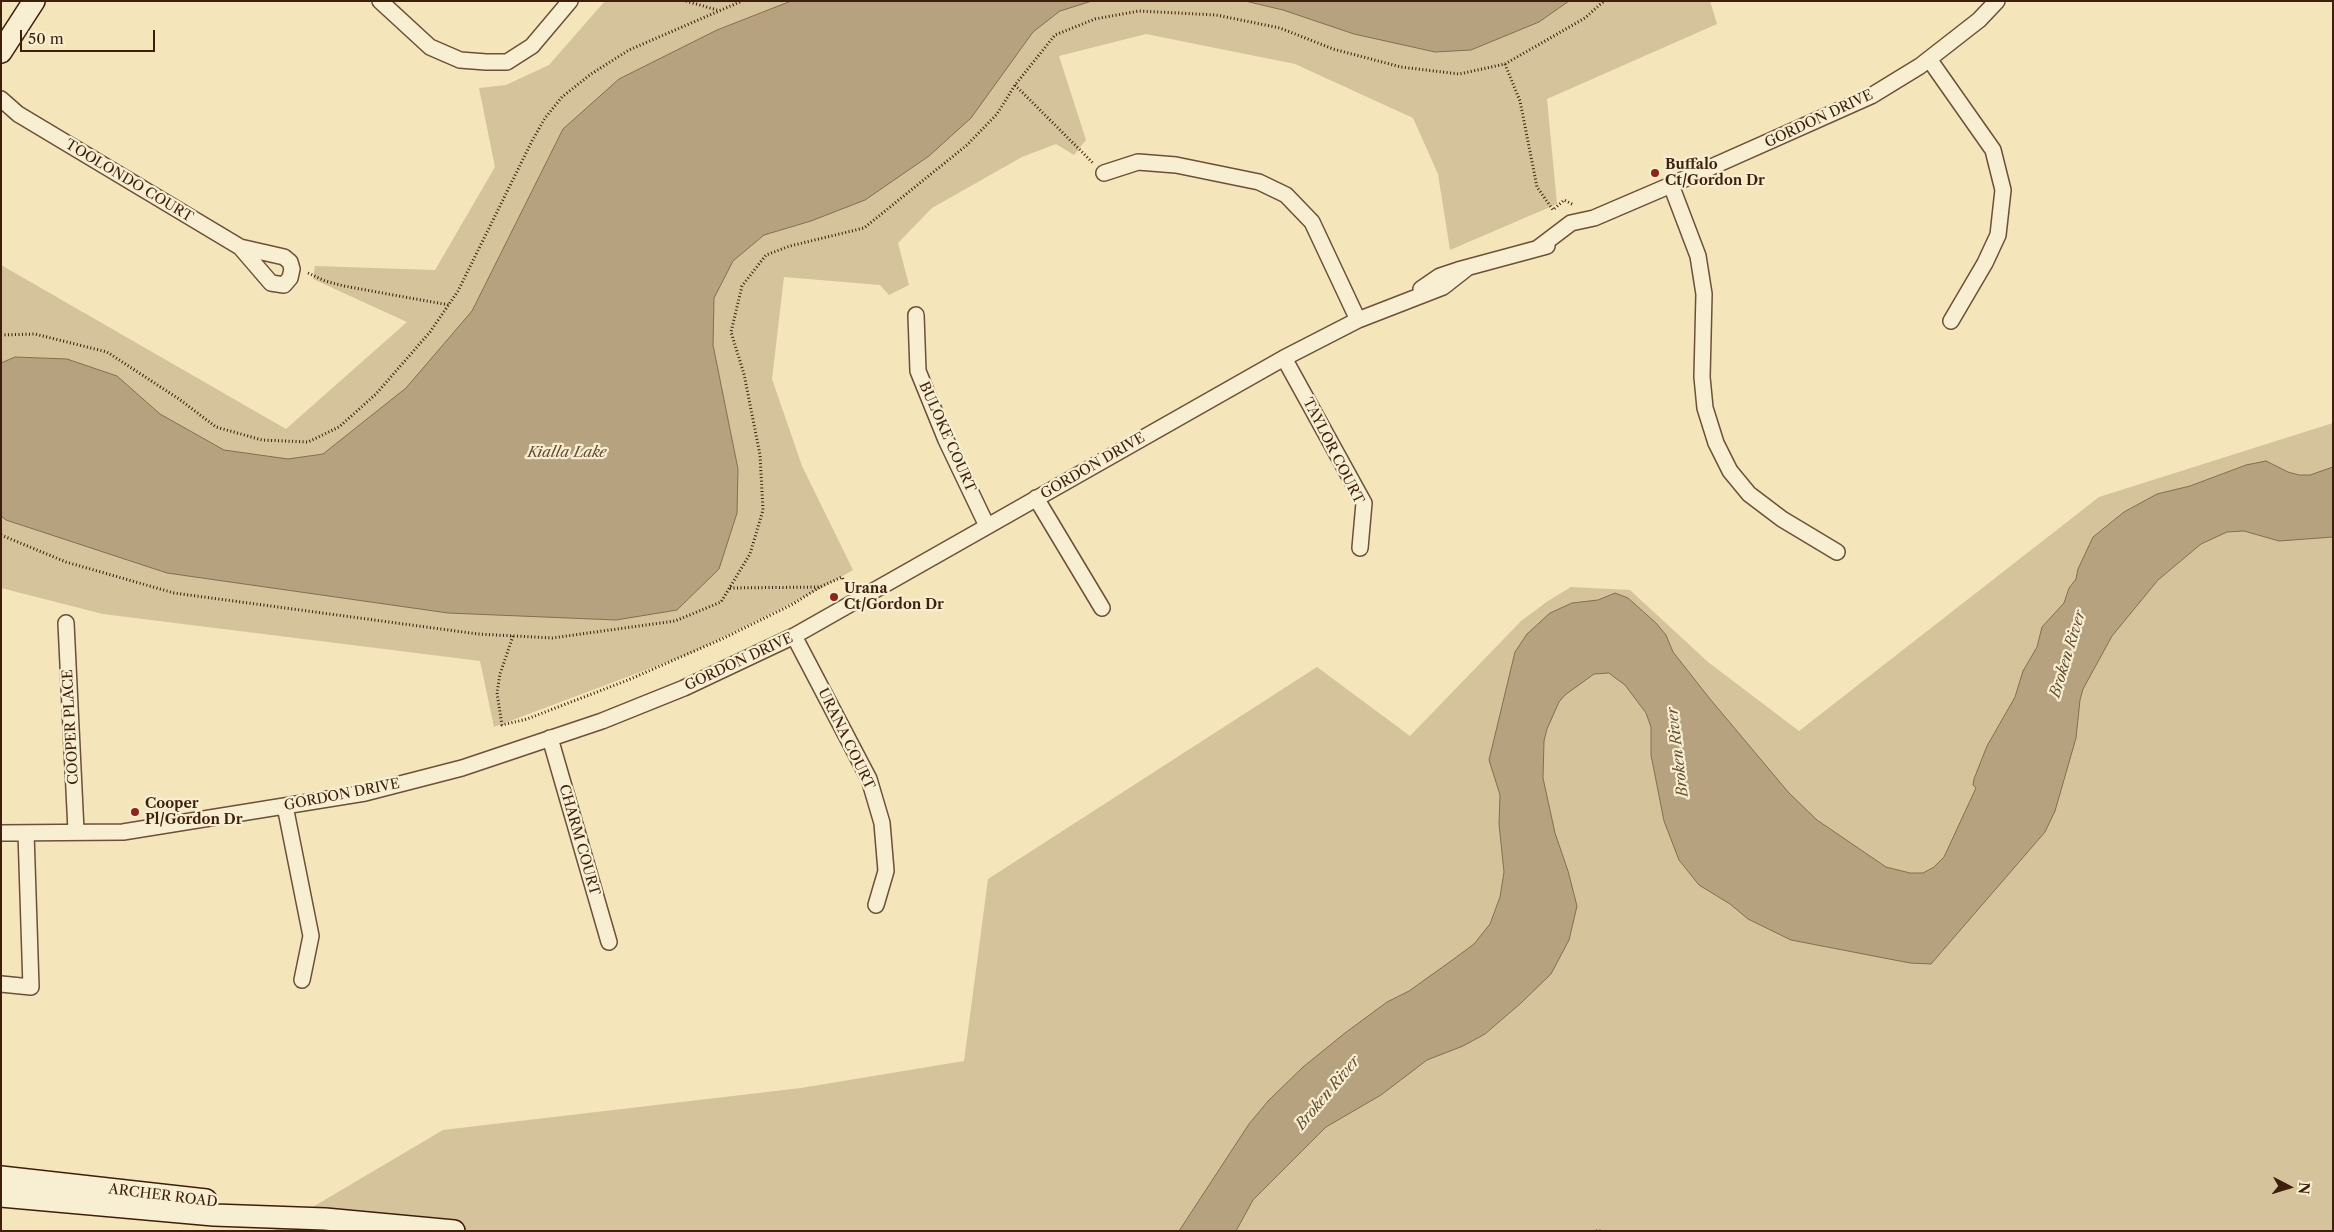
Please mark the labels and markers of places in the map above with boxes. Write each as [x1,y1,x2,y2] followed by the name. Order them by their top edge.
[1665,157,1765,190] place label: Buffalo Ct/Gordon Dr
[1649,167,1661,179] marker: Buffalo Ct/Gordon Dr
[844,581,944,614] place label: Urana Ct/Gordon Dr
[828,591,840,603] marker: Urana Ct/Gordon Dr
[145,796,243,829] place label: Cooper Pl/Gordon Dr
[129,806,141,818] marker: Cooper Pl/Gordon Dr

